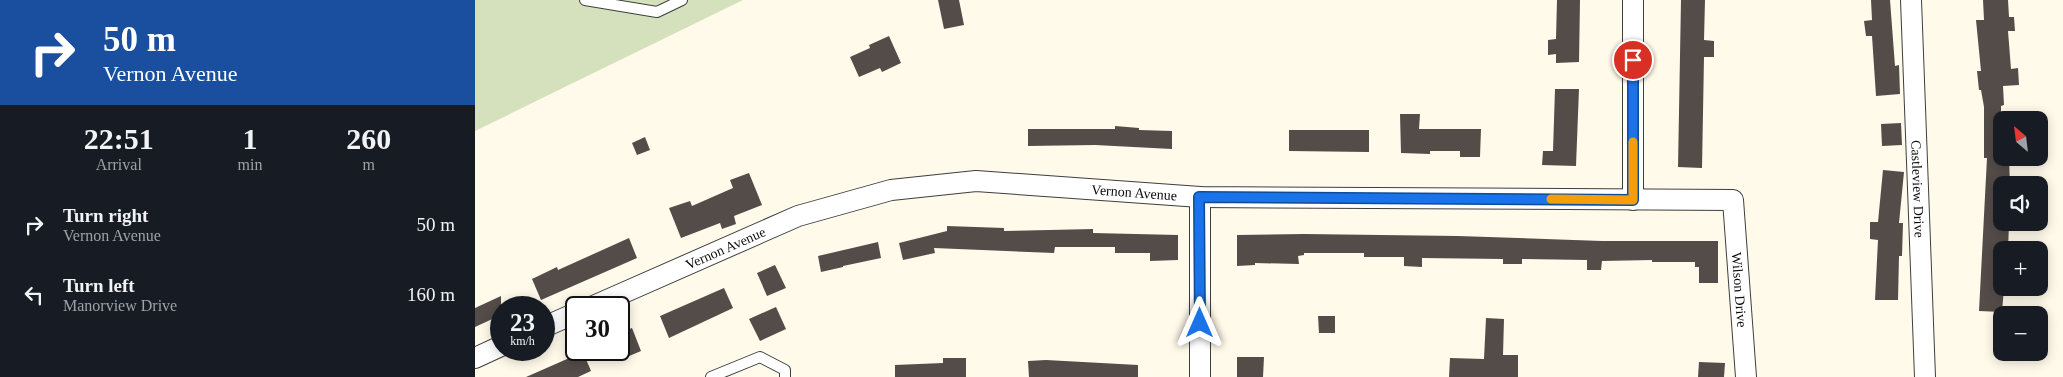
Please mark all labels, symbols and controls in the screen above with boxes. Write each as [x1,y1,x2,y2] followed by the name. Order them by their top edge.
[20,20,85,85] icon: right
[103,20,176,59] text: 50 m
[1612,39,1654,81] pin
[1619,46,1647,74] icon: arrive
[103,61,238,86] text: Vernon Avenue
[1993,111,2047,166] north arrow
[1993,111,2048,361] map controls
[84,122,154,155] text: 22:51
[242,122,257,155] text: 1
[346,122,391,155] text: 260
[1909,140,1927,238] street label: Castleview Drive
[96,156,142,173] text: Arrival
[238,156,262,173] text: min
[362,156,375,173] text: m
[1993,176,2048,231] button: sound
[1091,182,1177,203] street label: Vernon Avenue
[63,205,148,226] text: Turn right
[20,211,48,239] icon: right
[416,214,455,235] text: 50 m
[683,224,768,272] street label: Vernon Avenue
[63,227,161,244] text: Vernon Avenue
[1993,241,2048,296] button: +
[1729,252,1750,328] street label: Wilson Drive
[63,275,135,296] text: Turn left
[20,281,48,309] icon: left
[407,284,455,305] text: 160 m
[565,296,630,361] speed limit sign: 30
[1173,296,1225,348] position arrow
[63,297,177,314] text: Manorview Drive
[1993,306,2048,361] button: −
[510,309,535,336] text: 23
[510,334,535,348] text: km/h

